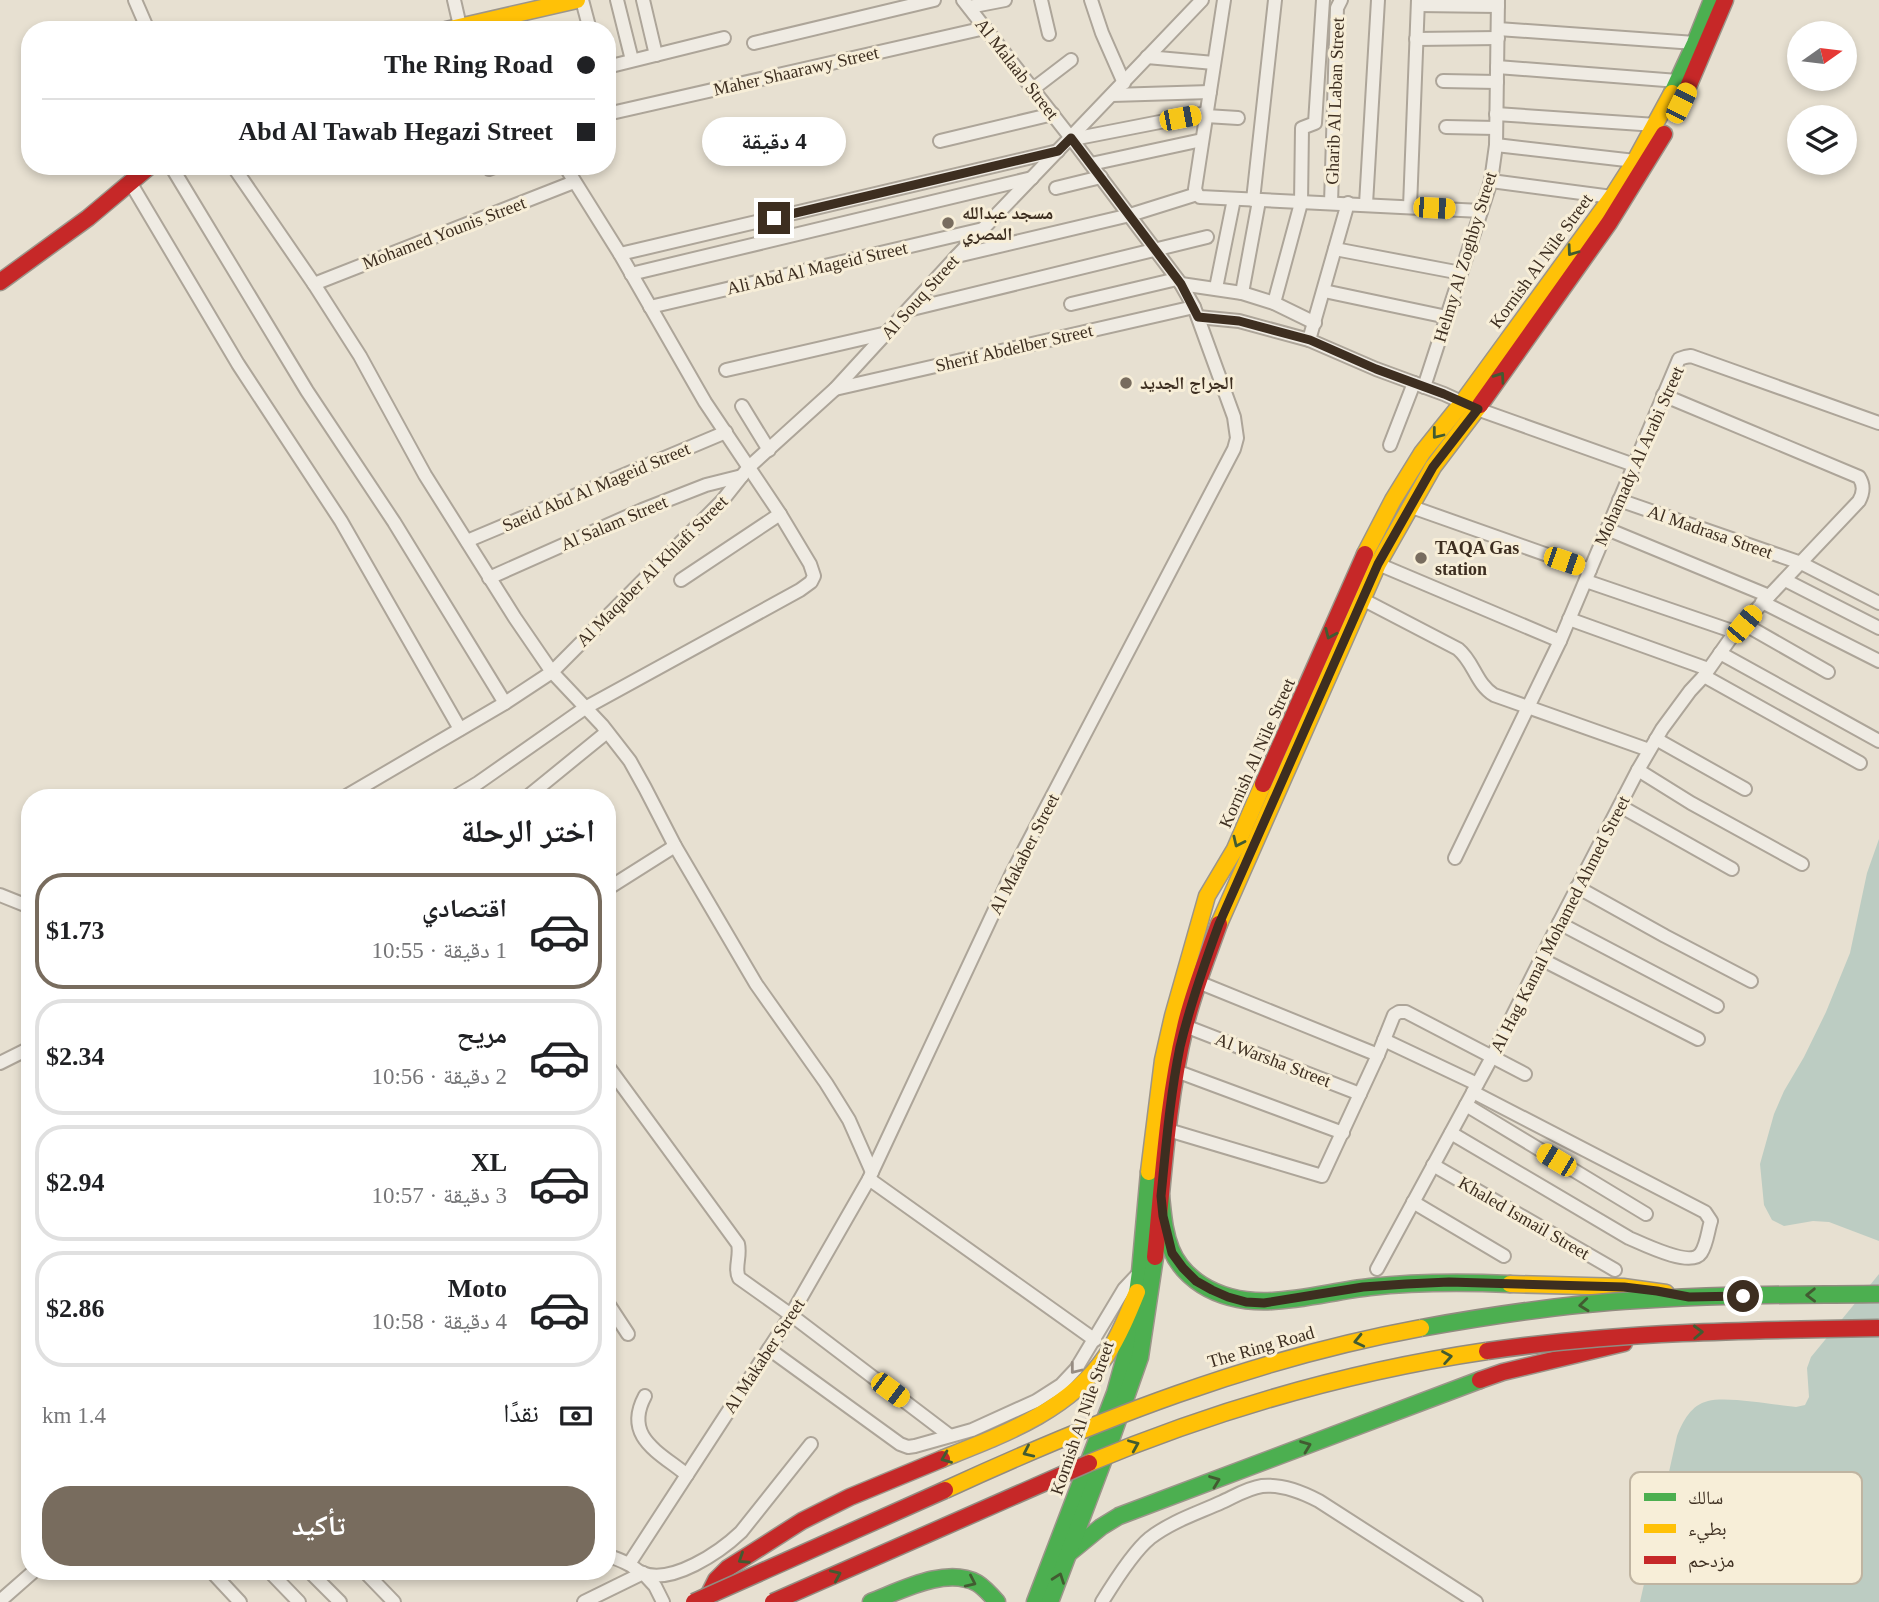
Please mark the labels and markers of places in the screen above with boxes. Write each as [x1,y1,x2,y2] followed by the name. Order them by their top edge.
[962,203,1053,248] place label: مسجد عبدالله المصري
[940,215,956,231] marker: مسجد عبدالله المصري
[1140,373,1234,394] place label: الجراج الجديد
[1118,375,1134,391] marker: الجراج الجديد
[1435,538,1519,579] place label: TAQA Gas station
[1413,550,1429,566] marker: TAQA Gas station

